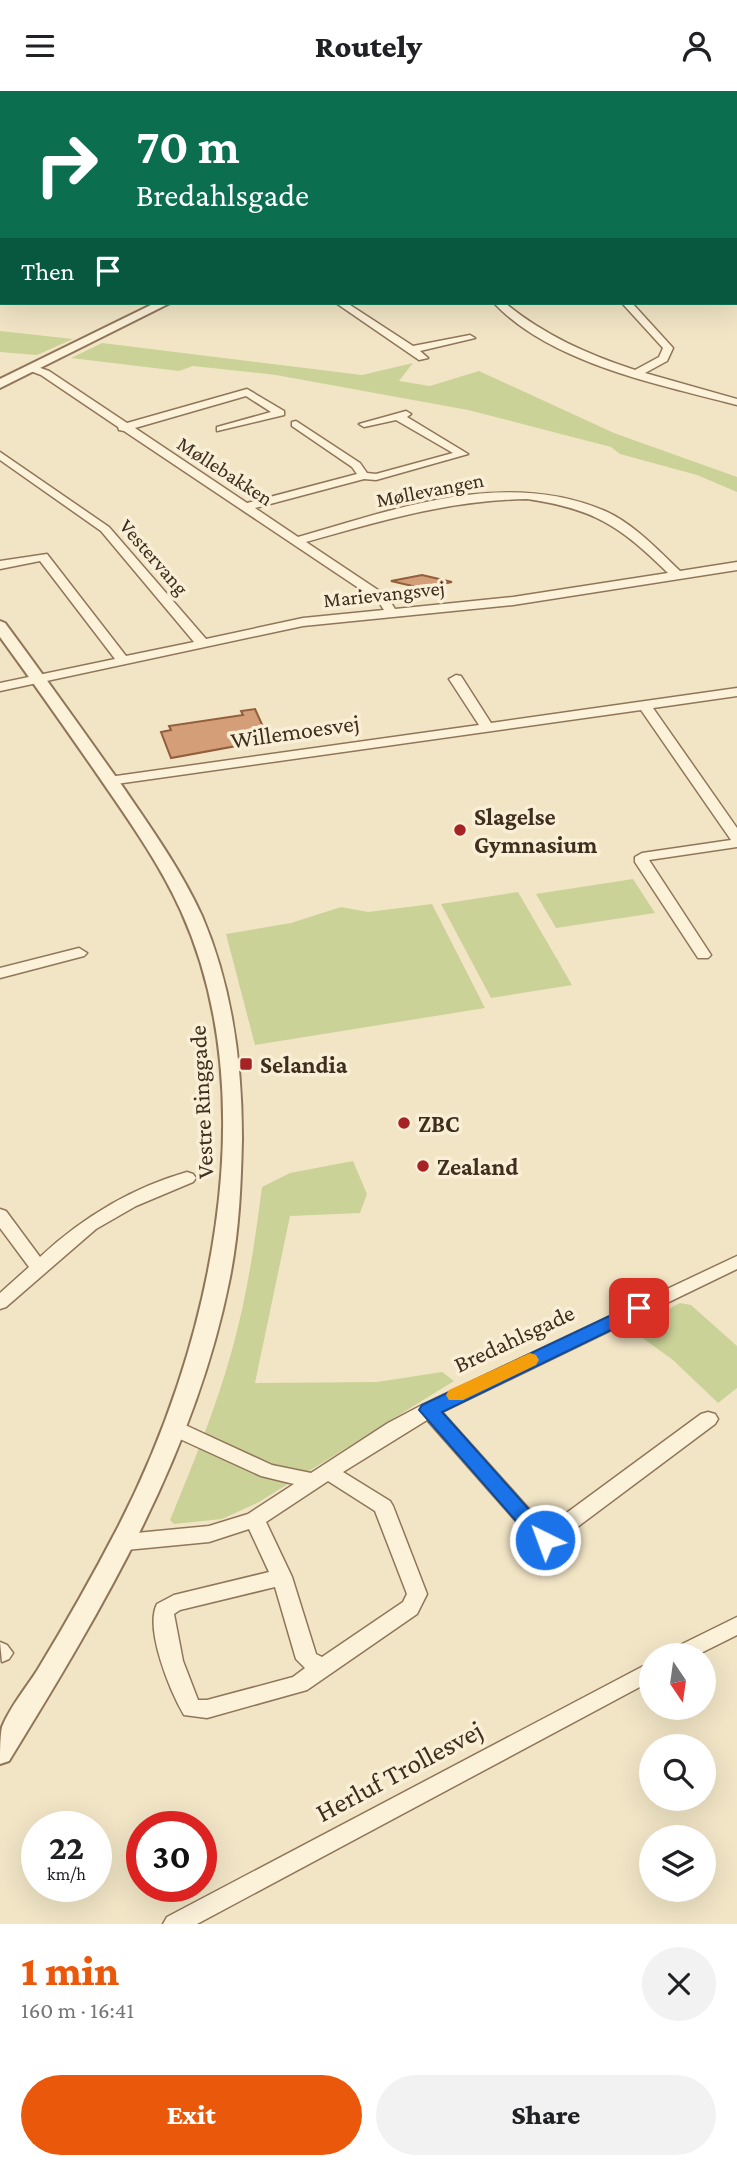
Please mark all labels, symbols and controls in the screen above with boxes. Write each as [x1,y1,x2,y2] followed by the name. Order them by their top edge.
[21,27,59,65] icon: menu
[678,27,716,65] icon: person
[315,28,422,64] text: Routely
[21,119,112,210] icon: right
[136,119,240,174] text: 70 m
[136,177,309,213] text: Bredahlsgade
[89,252,127,290] icon: arrive
[21,257,75,286] text: Then
[173,431,277,511] street label: Møllebakken
[374,468,486,512] street label: Møllevangen
[114,514,194,600] street label: Vestervang
[322,576,446,612] street label: Marievangsvej
[229,709,361,753] street label: Willemoesvej
[474,803,598,858] place label: Slagelse Gymnasium
[452,822,468,838] marker: Slagelse Gymnasium
[184,1025,218,1179] street label: Vestre Ringgade
[260,1051,348,1078] place label: Selandia
[238,1056,254,1072] marker: Selandia
[418,1110,460,1137] place label: ZBC
[396,1115,412,1131] marker: ZBC
[437,1153,518,1180] place label: Zealand
[415,1158,431,1174] marker: Zealand
[609,1278,669,1338] pin
[620,1289,658,1327] icon: arrive
[449,1298,579,1378] street label: Bredahlsgade
[508,1503,582,1577] position arrow
[639,1643,716,1720] north arrow
[639,1643,716,1902] map controls
[310,1714,488,1828] street label: Herluf Trollesvej
[639,1734,716,1811] button: search
[126,1811,217,1902] speed limit sign: 30
[639,1825,716,1902] button: layers
[49,1828,84,1867] text: 22
[47,1864,86,1884] text: km/h
[21,1947,119,1994] text: 1 min
[642,1947,716,2021] button: close
[21,1997,134,2023] text: 160 m · 16:41
[21,2075,362,2155] button: Exit
[376,2075,716,2155] button: Share

